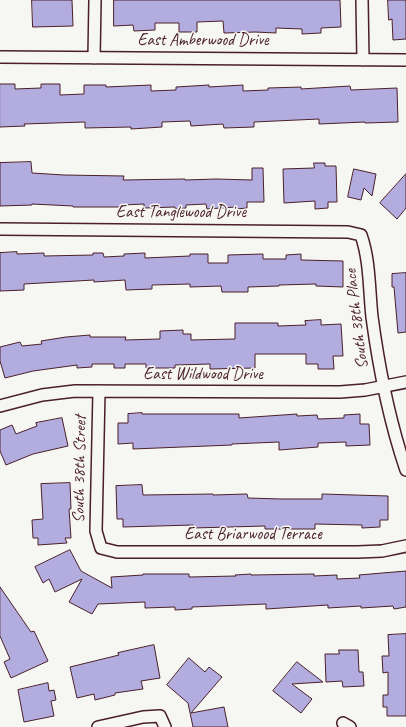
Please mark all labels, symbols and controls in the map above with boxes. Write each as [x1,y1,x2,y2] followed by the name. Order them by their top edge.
[137,31,269,51] street label: East Amberwood Drive
[116,203,246,223] street label: East Tanglewood Drive
[341,268,373,370] street label: South 38th Place
[143,365,263,385] street label: East Wildwood Drive
[69,415,91,523] street label: South 38th Street
[184,525,322,545] street label: East Briarwood Terrace

